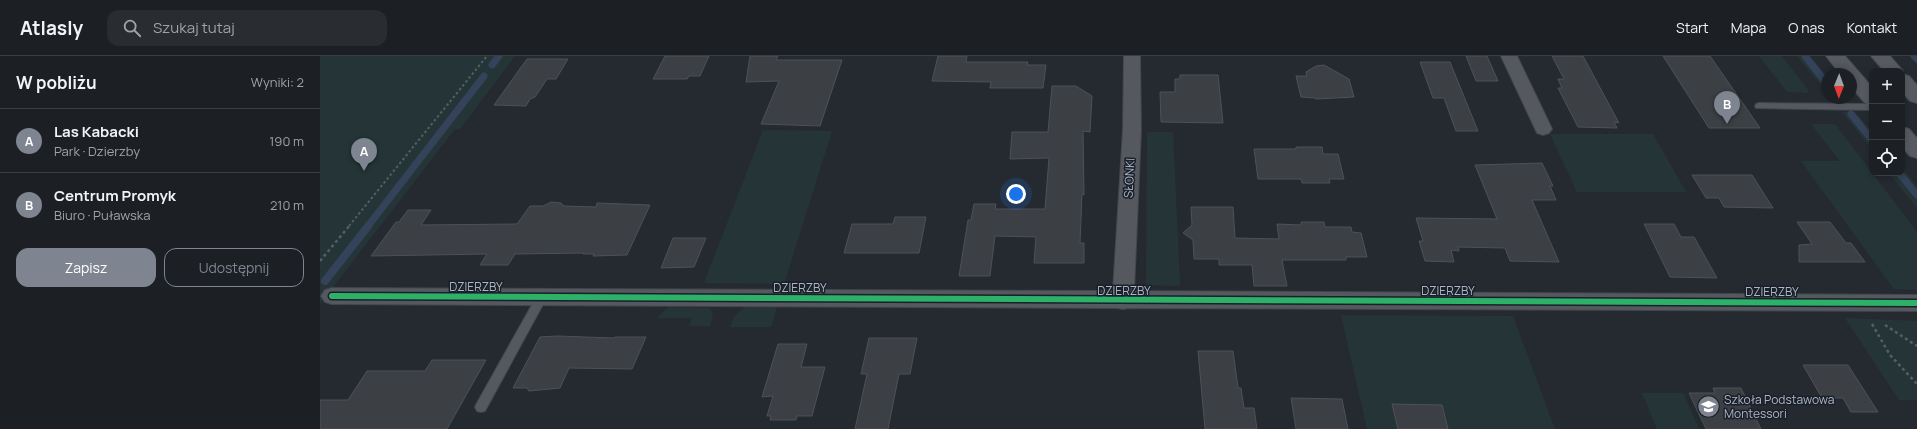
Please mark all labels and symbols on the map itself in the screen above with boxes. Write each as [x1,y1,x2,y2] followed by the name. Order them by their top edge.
[1821,68,1857,104] north arrow
[1714,91,1740,124] pin: B
[351,138,377,171] pin: A
[1119,157,1139,199] street label: SŁONKI
[1006,184,1026,204] your location
[449,278,503,295] street label: DZIERZBY
[773,279,827,296] street label: DZIERZBY
[1097,282,1151,299] street label: DZIERZBY
[1421,282,1475,299] street label: DZIERZBY
[1745,283,1799,300] street label: DZIERZBY
[1724,391,1834,422] place label: Szkoła Podstawowa Montessori
[1696,393,1722,419] school or university icon: Szkoła Podstawowa Montessori

